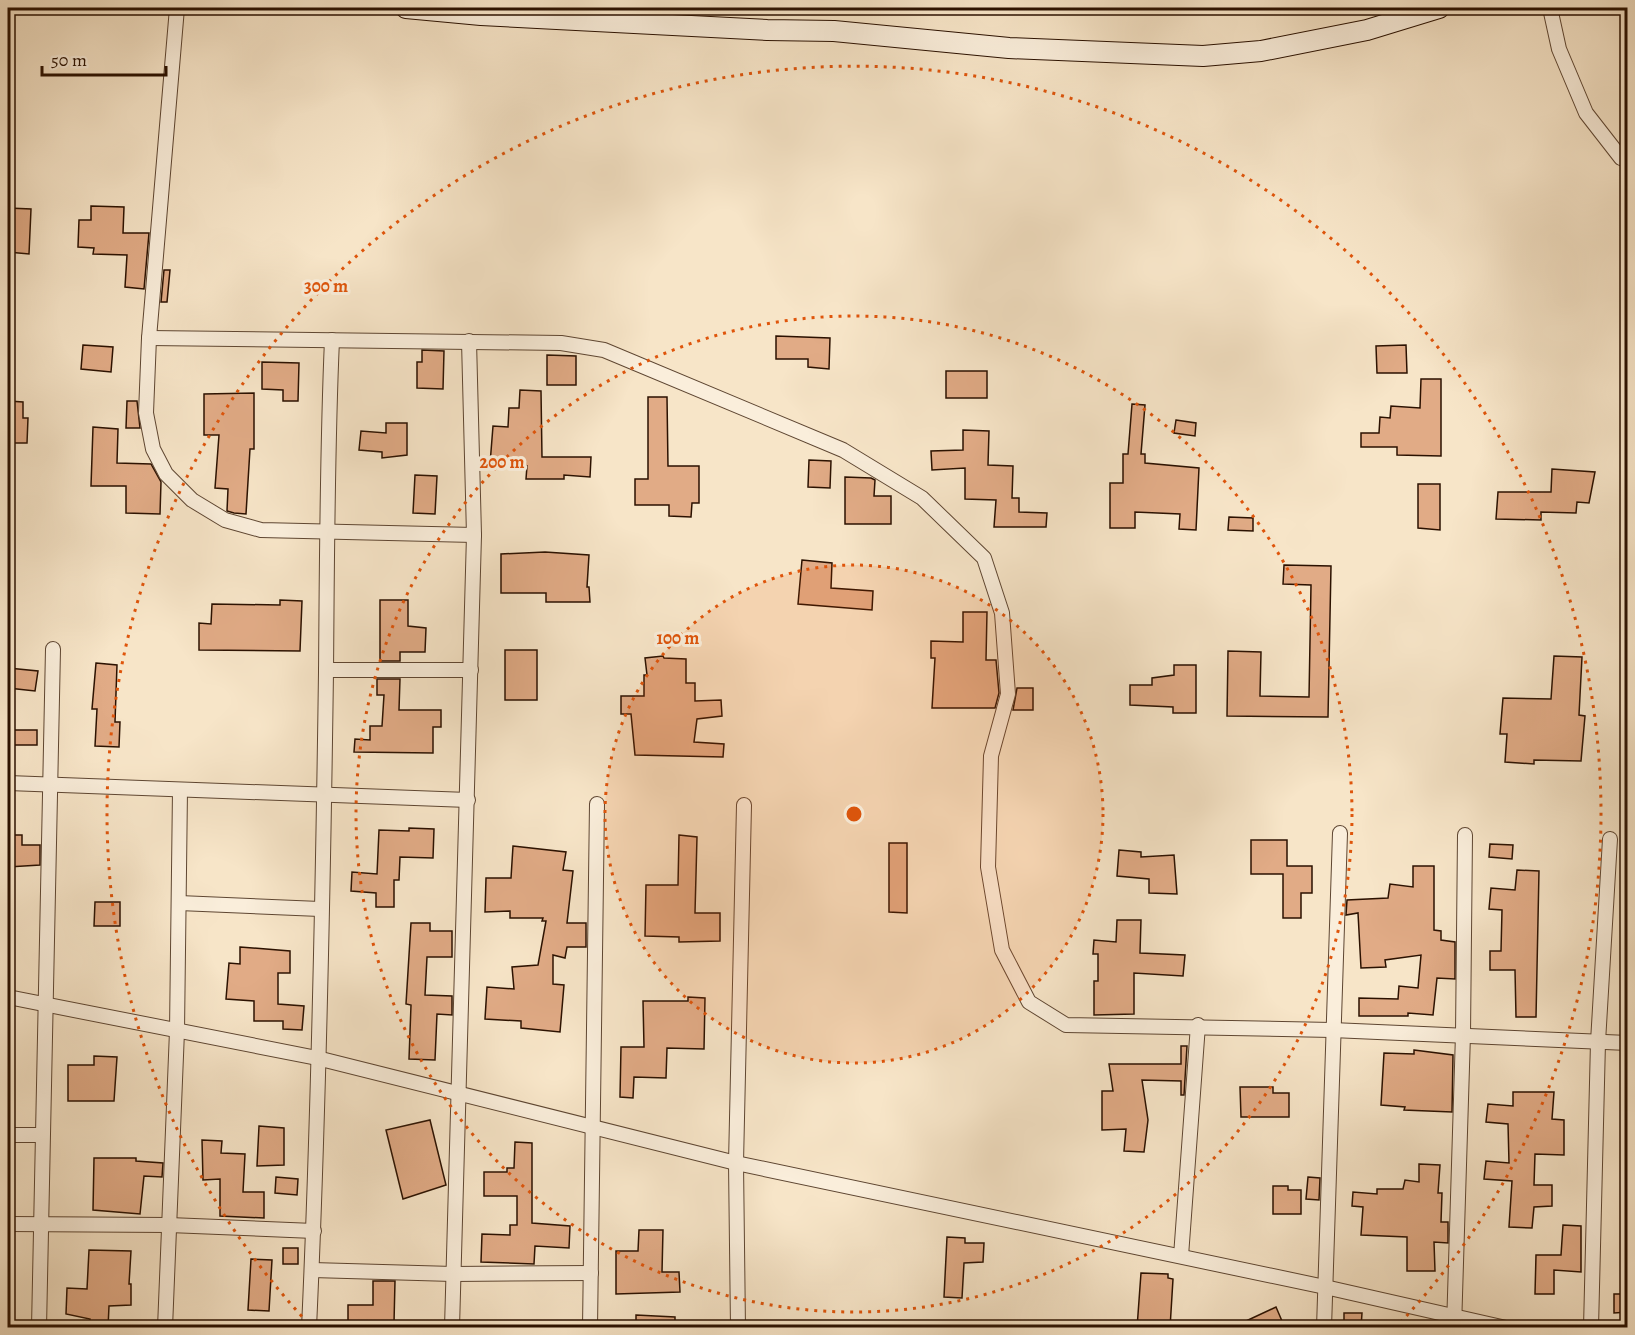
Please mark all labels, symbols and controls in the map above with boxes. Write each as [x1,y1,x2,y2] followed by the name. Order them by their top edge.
[42,39,166,77] scale bar
[51,48,87,72] text: 50 m
[304,274,348,298] text: 300 m
[479,450,525,474] text: 200 m
[657,626,699,650] text: 100 m
[844,804,864,824] centre of rings

